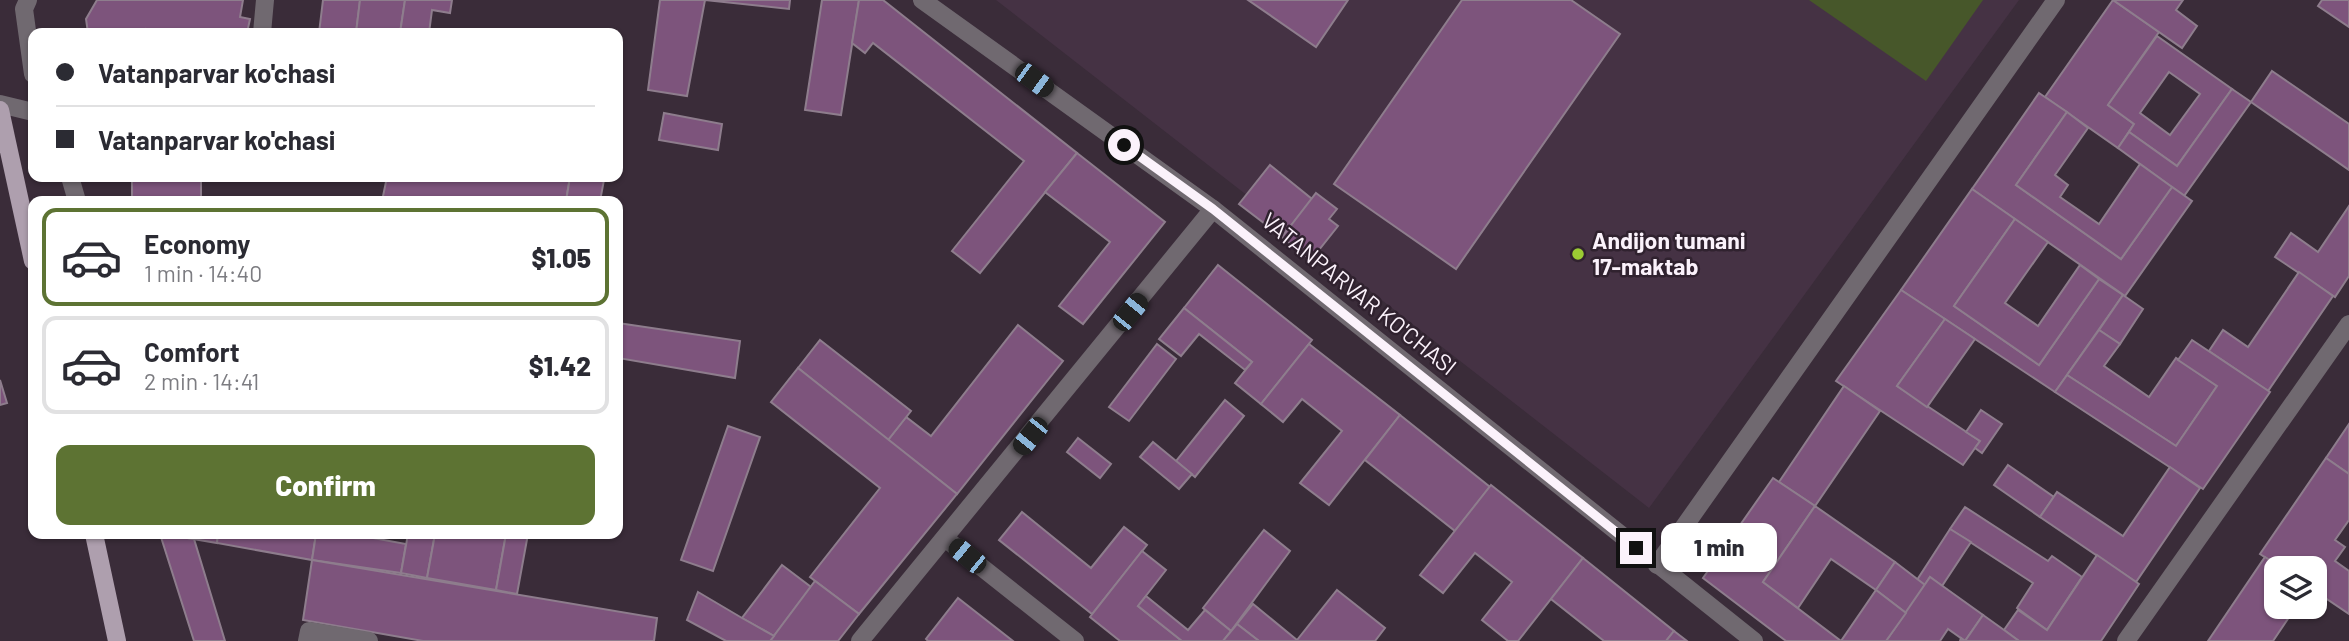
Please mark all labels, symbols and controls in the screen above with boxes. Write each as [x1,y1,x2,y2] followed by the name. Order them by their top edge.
[98,57,335,88] text: Vatanparvar ko'chasi
[1011,59,1058,101] car
[98,124,335,155] text: Vatanparvar ko'chasi
[1108,129,1140,161] route start
[1257,206,1463,380] street label: VATANPARVAR KO'CHASI
[60,226,123,289] icon: car
[1592,226,1746,280] place label: Andijon tumani 17-maktab
[144,228,250,259] text: Economy
[531,242,591,273] text: $1.05
[1570,246,1586,262] marker: Andijon tumani 17-maktab
[144,259,262,287] text: 1 min · 14:40
[1109,289,1152,335] car
[60,334,123,397] icon: car
[144,336,240,367] text: Comfort
[529,350,591,381] text: $1.42
[144,367,259,395] text: 2 min · 14:41
[1009,413,1052,459] car
[56,445,595,525] button: Confirm
[1660,524,1776,572] callout: 1 min
[1620,532,1652,564] route end
[1694,533,1744,561] text: 1 min
[945,535,990,577] car
[2264,556,2327,619] map controls
[2264,556,2327,619] button: layers

